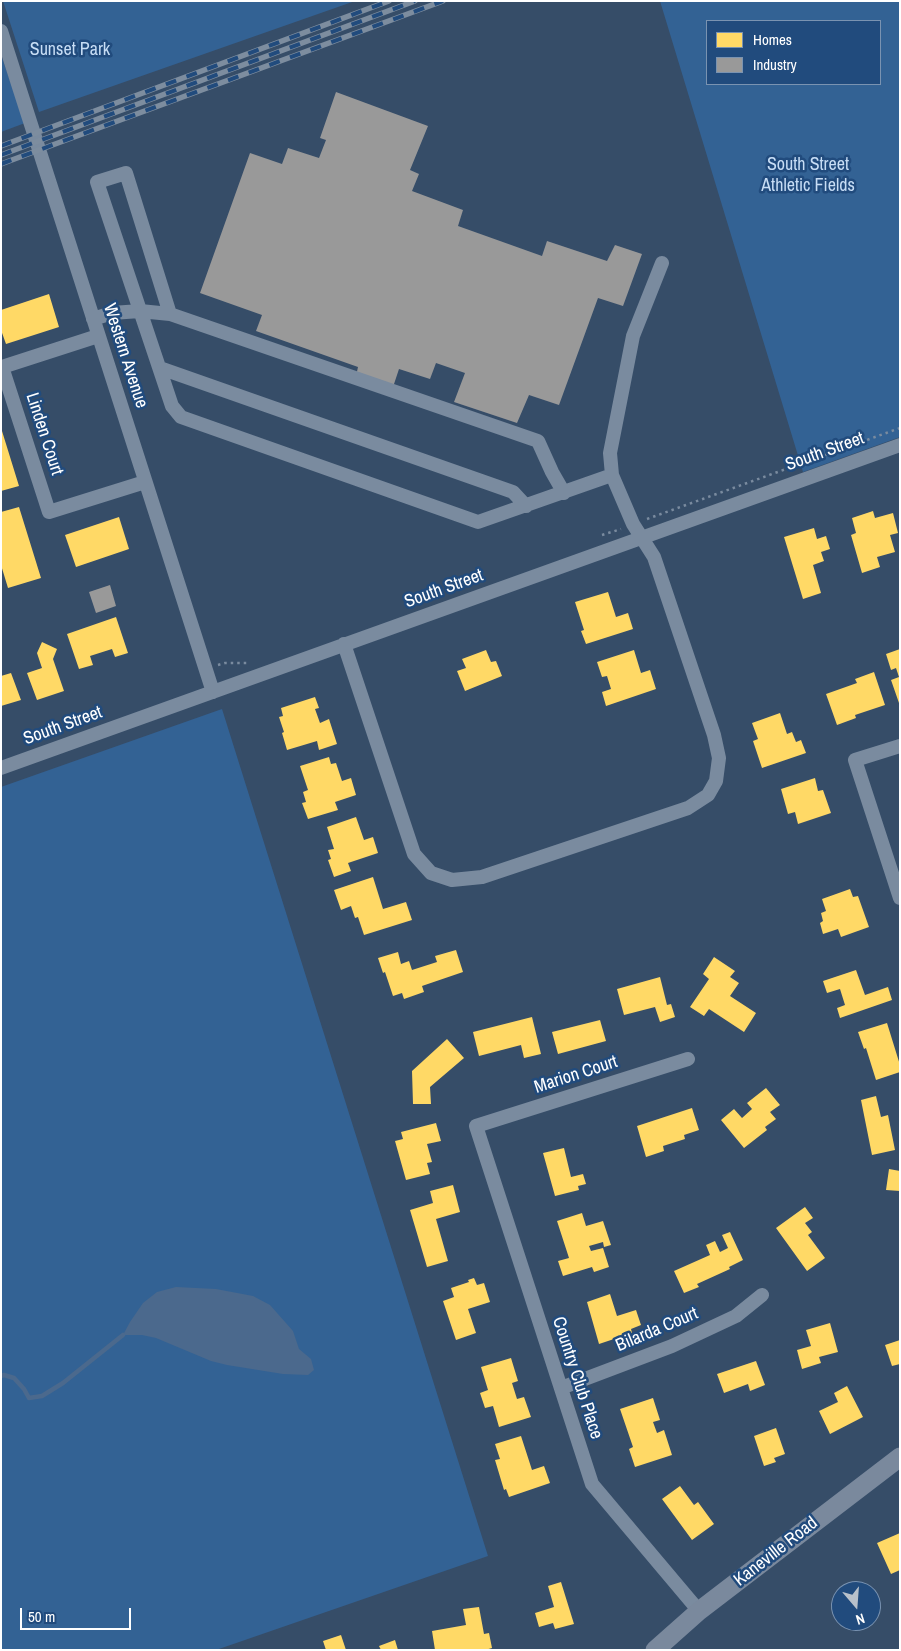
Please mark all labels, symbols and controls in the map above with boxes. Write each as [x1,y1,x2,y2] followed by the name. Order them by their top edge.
[706,20,881,85] legend
[753,29,792,50] text: Homes
[30,39,110,61] park label: Sunset Park
[753,54,797,75] text: Industry
[761,154,855,196] park label: South Street Athletic Fields
[98,301,152,411] street label: Western Avenue
[21,390,67,478] street label: Linden Court
[783,428,867,476] street label: South Street
[402,565,486,613] street label: South Street
[21,702,105,750] street label: South Street
[532,1051,620,1099] street label: Marion Court
[613,1303,701,1357] street label: Bilarda Court
[547,1314,607,1442] street label: Country Club Place
[730,1513,822,1591] street label: Kaneville Road
[831,1581,881,1631] north arrow
[22,1598,134,1630] scale bar
[28,1606,55,1627] text: 50 m
[854,1609,867,1629] text: N

